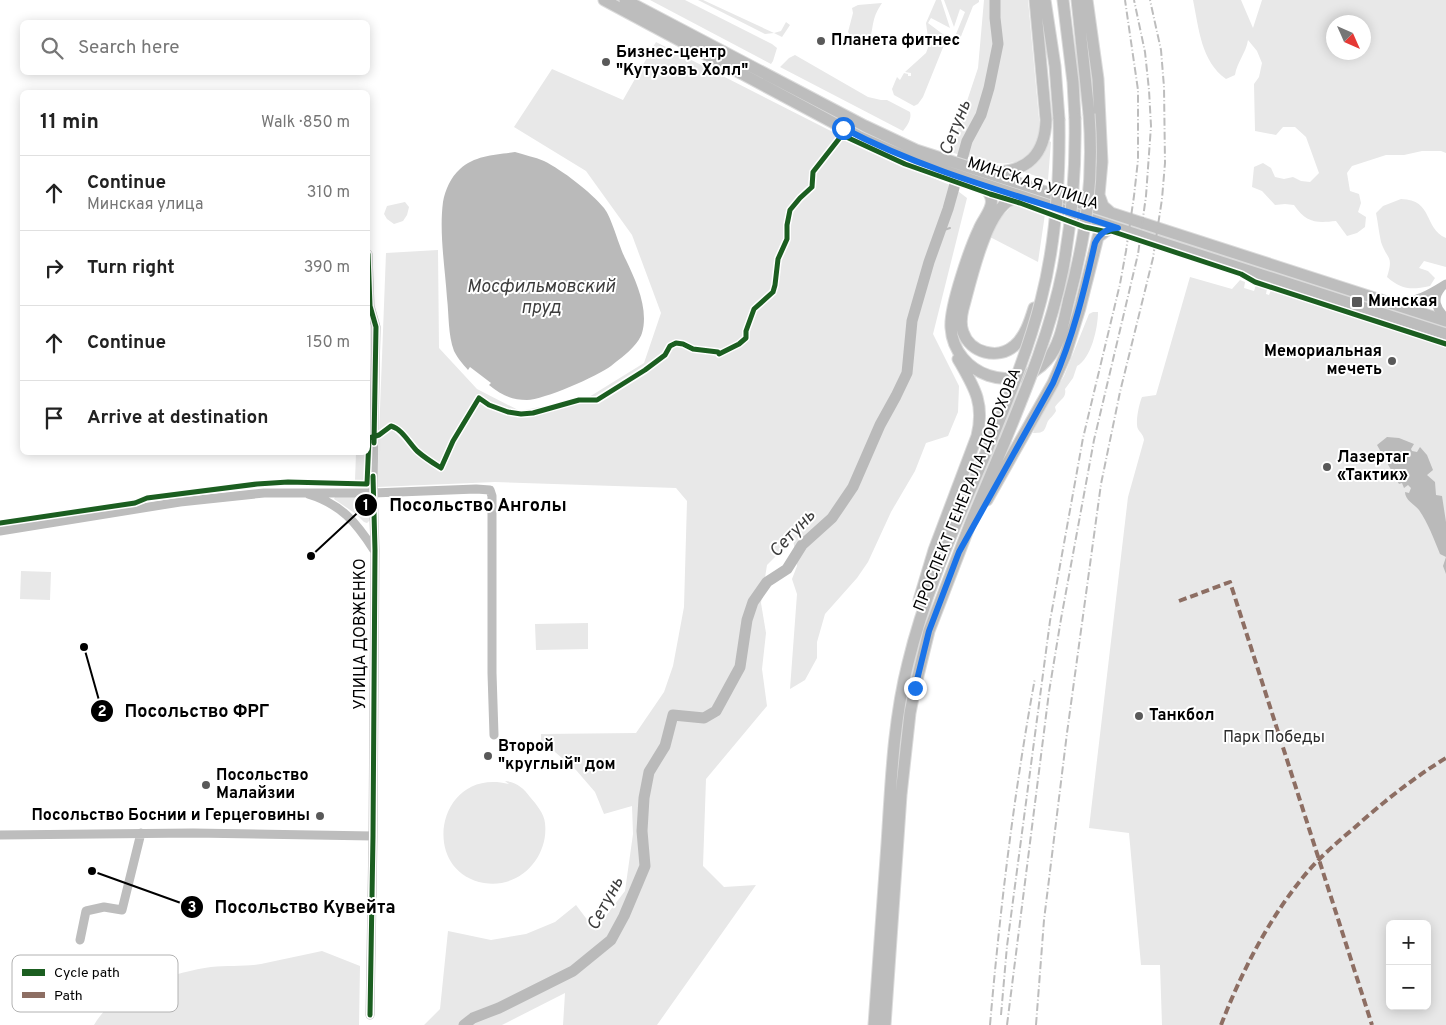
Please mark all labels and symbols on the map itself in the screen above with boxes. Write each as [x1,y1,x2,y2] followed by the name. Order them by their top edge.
[1326,15,1371,60] north arrow
[831,31,960,51] place label: Планета фитнес
[815,35,827,47] marker: Планета фитнес
[616,43,748,81] place label: Бизнес-центр "Кутузовъ Холл"
[600,56,612,68] marker: Бизнес-центр "Кутузовъ Холл"
[935,97,977,159] water label: Сетунь
[832,117,855,140] route start
[965,153,1102,215] street label: МИНСКАЯ УЛИЦА
[467,276,616,320] water label: Мосфильмовский пруд
[1368,292,1437,312] place label: Минская
[1350,295,1364,309] marker: Минская
[1264,342,1382,380] place label: Мемориальная мечеть
[1386,355,1398,367] marker: Мемориальная мечеть
[910,365,1026,615] street label: ПРОСПЕКТ ГЕНЕРАЛА ДОРОХОВА
[1337,448,1409,486] place label: Лазертаг «Тактик»
[1321,461,1333,473] marker: Лазертаг «Тактик»
[354,488,577,521] callout: Посольство Анголы
[389,495,567,518] text: Посольство Анголы
[363,497,369,516] text: 1
[765,505,821,563] water label: Сетунь
[351,558,371,710] street label: УЛИЦА ДОВЖЕНКО
[904,677,927,700] route end
[89,695,279,728] callout: Посольство ФРГ
[124,701,270,724] text: Посольство ФРГ
[97,703,107,722] text: 2
[1149,706,1215,726] place label: Танкбол
[1133,710,1145,722] marker: Танкбол
[1223,728,1325,748] park label: Парк Победы
[498,737,616,775] place label: Второй "круглый" дом
[482,750,494,762] marker: Второй "круглый" дом
[216,766,309,804] place label: Посольство Малайзии
[200,779,212,791] marker: Посольство Малайзии
[31,806,310,826] place label: Посольство Боснии и Герцеговины
[314,810,326,822] marker: Посольство Боснии и Герцеговины
[582,873,630,935] water label: Сетунь
[179,891,406,924] callout: Посольство Кувейта
[214,897,396,920] text: Посольство Кувейта
[188,899,197,918] text: 3
[12,955,178,1012] legend
[54,965,120,982] text: Cycle path
[54,988,83,1005] text: Path

